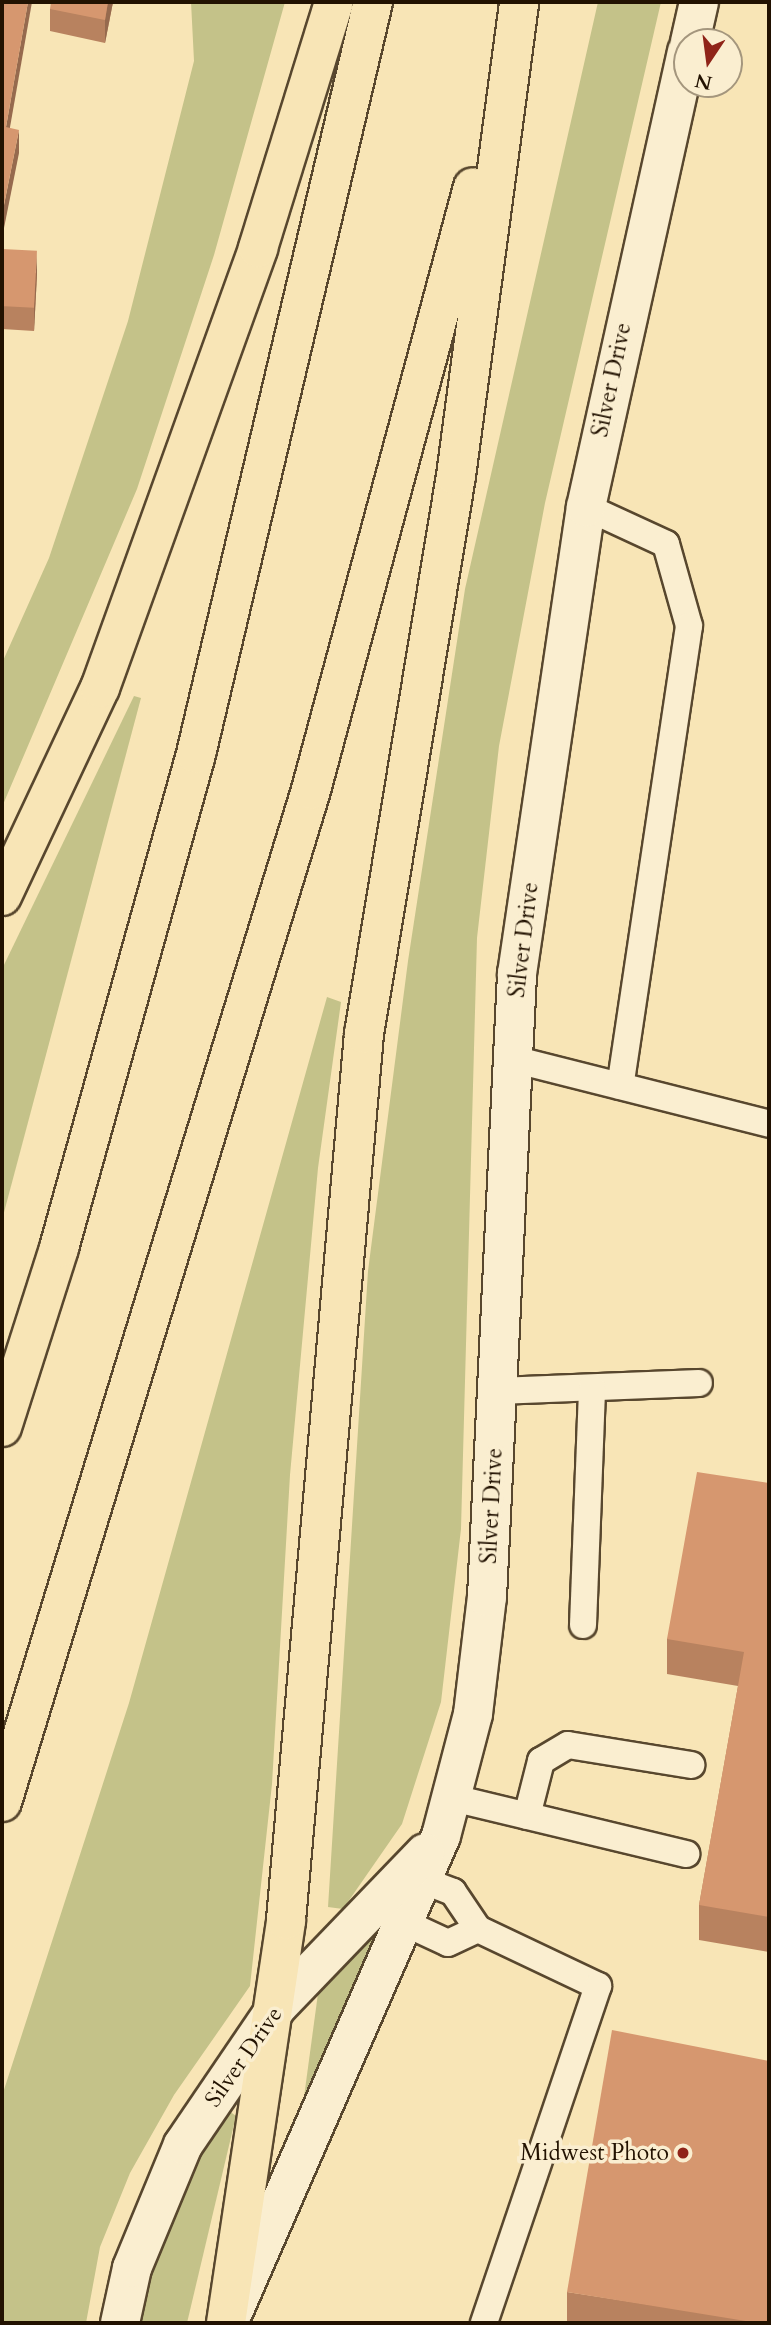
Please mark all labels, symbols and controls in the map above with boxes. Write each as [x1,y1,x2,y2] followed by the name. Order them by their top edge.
[673,28,743,98] north arrow
[693,67,715,96] text: N
[586,320,638,440] street label: Silver Drive
[503,881,545,999] street label: Silver Drive
[475,1447,509,1565] street label: Silver Drive
[199,2002,289,2112] street label: Silver Drive
[520,2139,669,2167] place label: Midwest Photo
[675,2145,691,2161] marker: Midwest Photo

